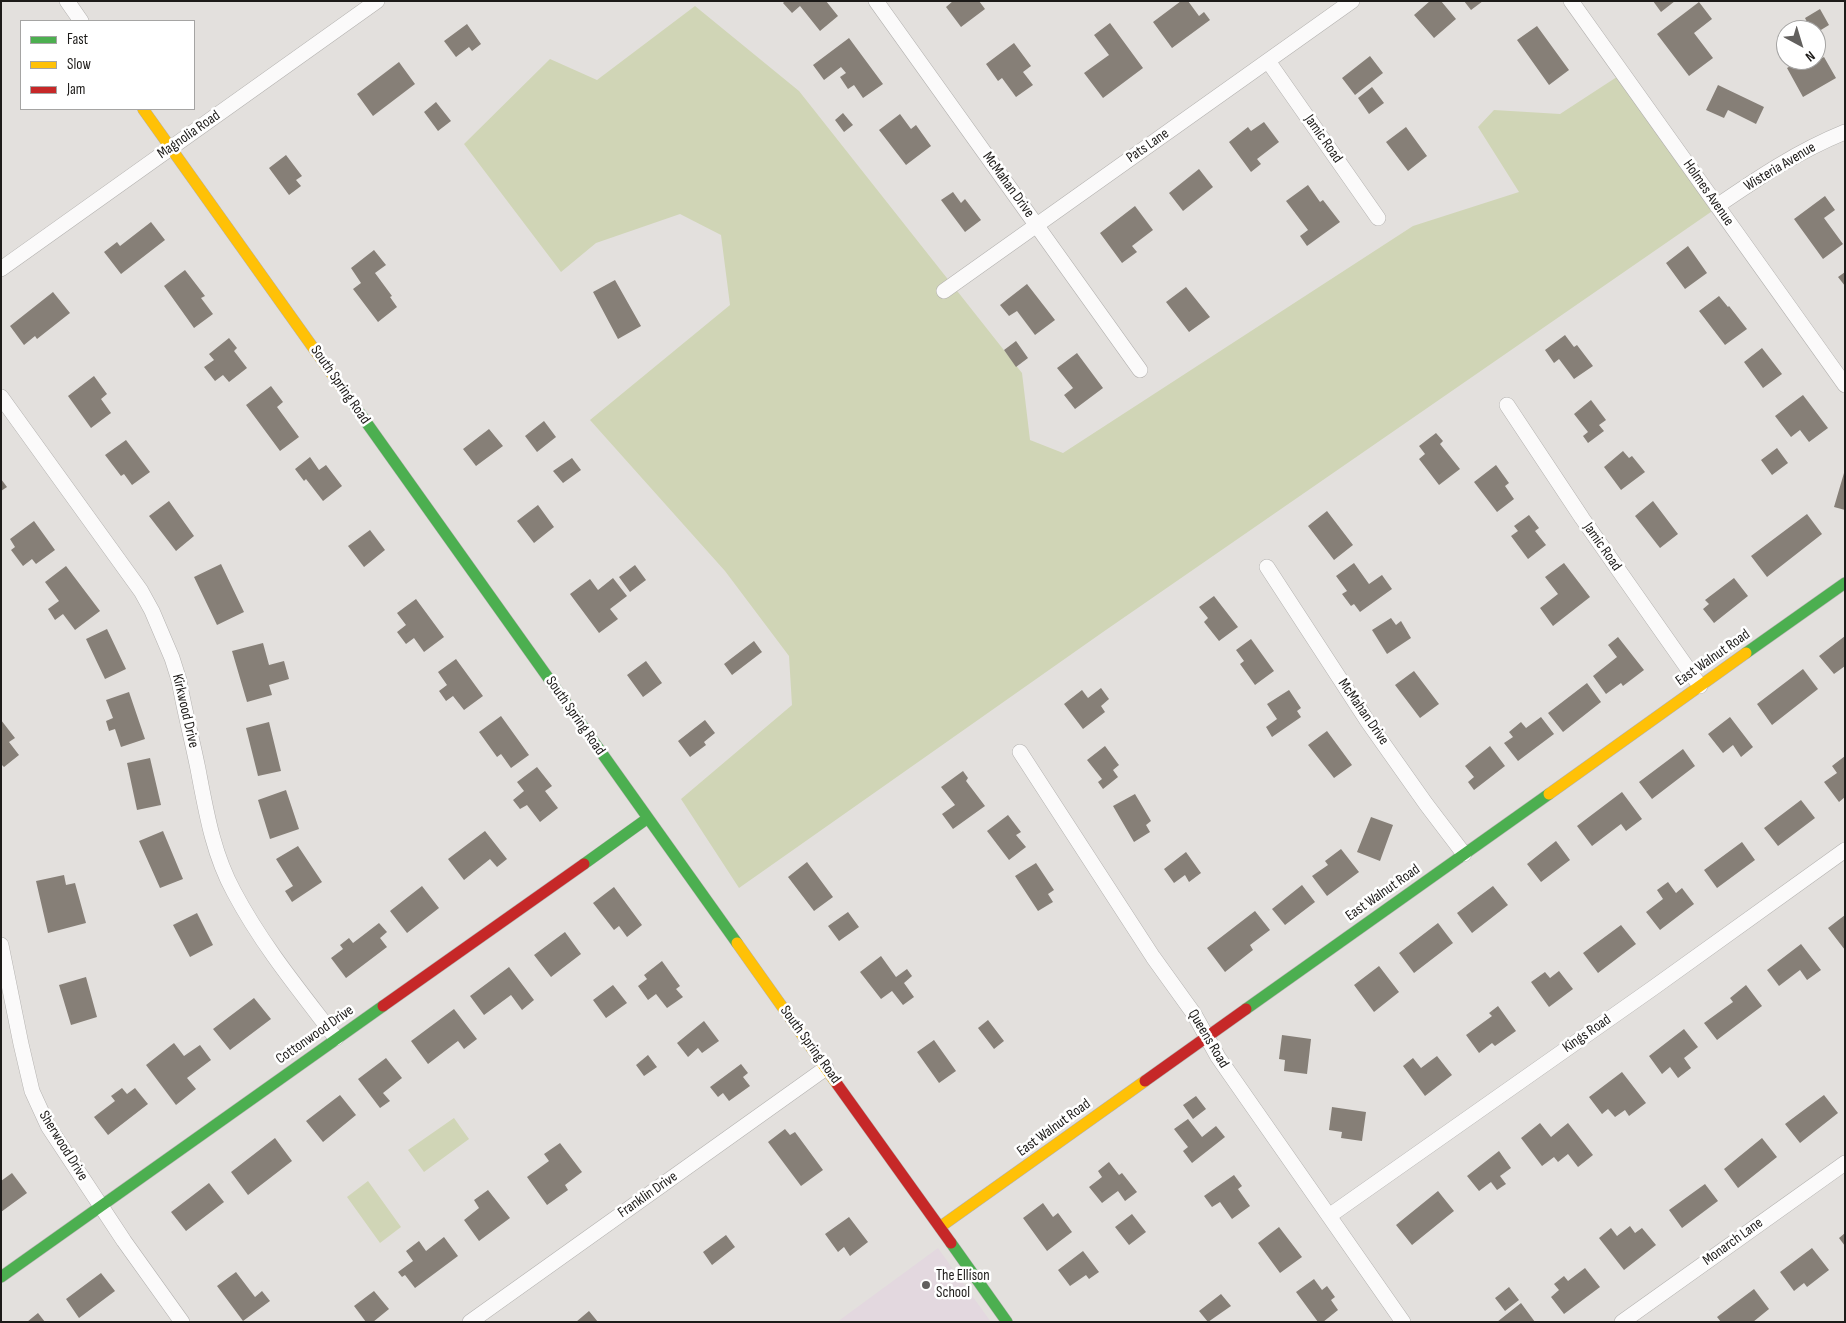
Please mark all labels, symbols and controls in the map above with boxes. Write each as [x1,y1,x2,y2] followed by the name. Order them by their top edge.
[20,20,195,110] legend
[1776,20,1826,70] north arrow
[67,30,88,49] text: Fast
[1802,47,1818,65] text: N
[67,55,91,74] text: Slow
[67,80,85,99] text: Jam
[154,107,224,163] street label: Magnolia Road
[1300,111,1346,167] street label: Jamic Road
[1123,125,1173,167] street label: Pats Lane
[1741,139,1819,195] street label: Wisteria Avenue
[978,149,1038,221] street label: McMahan Drive
[1679,156,1737,230] street label: Holmes Avenue
[306,342,374,428] street label: South Spring Road
[1579,519,1625,575] street label: Jamic Road
[1672,626,1754,690] street label: East Walnut Road
[168,672,202,750] street label: Kirkwood Drive
[541,673,609,759] street label: South Spring Road
[1334,675,1392,749] street label: McMahan Drive
[1342,861,1424,925] street label: East Walnut Road
[273,1002,357,1068] street label: Cottonwood Drive
[776,1003,844,1087] street label: South Spring Road
[1184,1007,1232,1071] street label: Queens Road
[1559,1011,1615,1057] street label: Kings Road
[1014,1095,1094,1161] street label: East Walnut Road
[34,1108,92,1184] street label: Sherwood Drive
[615,1168,681,1222] street label: Franklin Drive
[1699,1214,1767,1270] street label: Monarch Lane
[936,1267,990,1302] place label: The Ellison School
[920,1279,932,1291] marker: The Ellison School

